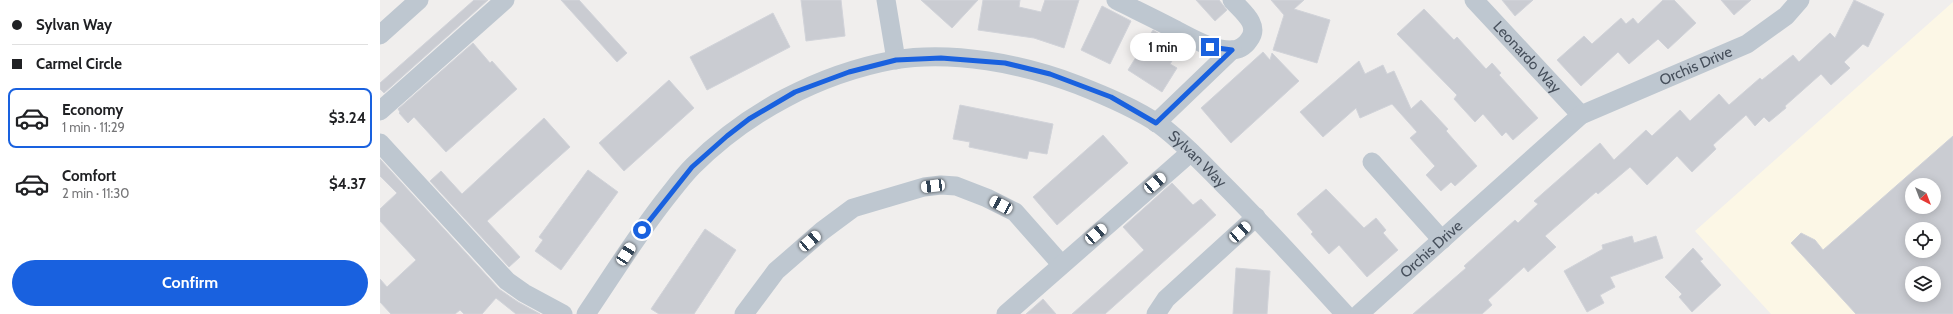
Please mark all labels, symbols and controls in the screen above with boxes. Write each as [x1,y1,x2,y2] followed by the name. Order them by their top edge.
[36,16,112,34] text: Sylvan Way
[1489,17,1565,97] street label: Leonardo Way
[1130,33,1196,61] callout: 1 min
[1201,38,1219,56] route end
[1148,39,1178,55] text: 1 min
[1657,42,1735,89] street label: Orchis Drive
[36,55,122,73] text: Carmel Circle
[14,100,50,136] icon: car
[62,101,123,119] text: Economy
[329,109,366,127] text: $3.24
[62,119,125,135] text: 1 min · 11:29
[1165,127,1230,191] street label: Sylvan Way
[14,166,50,202] icon: car
[62,167,116,185] text: Comfort
[1142,171,1168,195] car
[329,175,366,193] text: $4.37
[1905,178,1941,214] north arrow
[1905,178,1941,302] map controls
[920,179,946,193] car
[62,185,129,201] text: 2 min · 11:30
[988,194,1014,216] car
[1396,217,1466,282] street label: Orchis Drive
[1227,220,1253,244] car
[633,221,651,239] route start
[1083,222,1109,246] car
[1905,222,1941,258] button: locate
[797,229,823,253] car
[614,241,638,267] car
[12,260,368,306] button: Confirm
[1905,266,1941,302] button: layers

